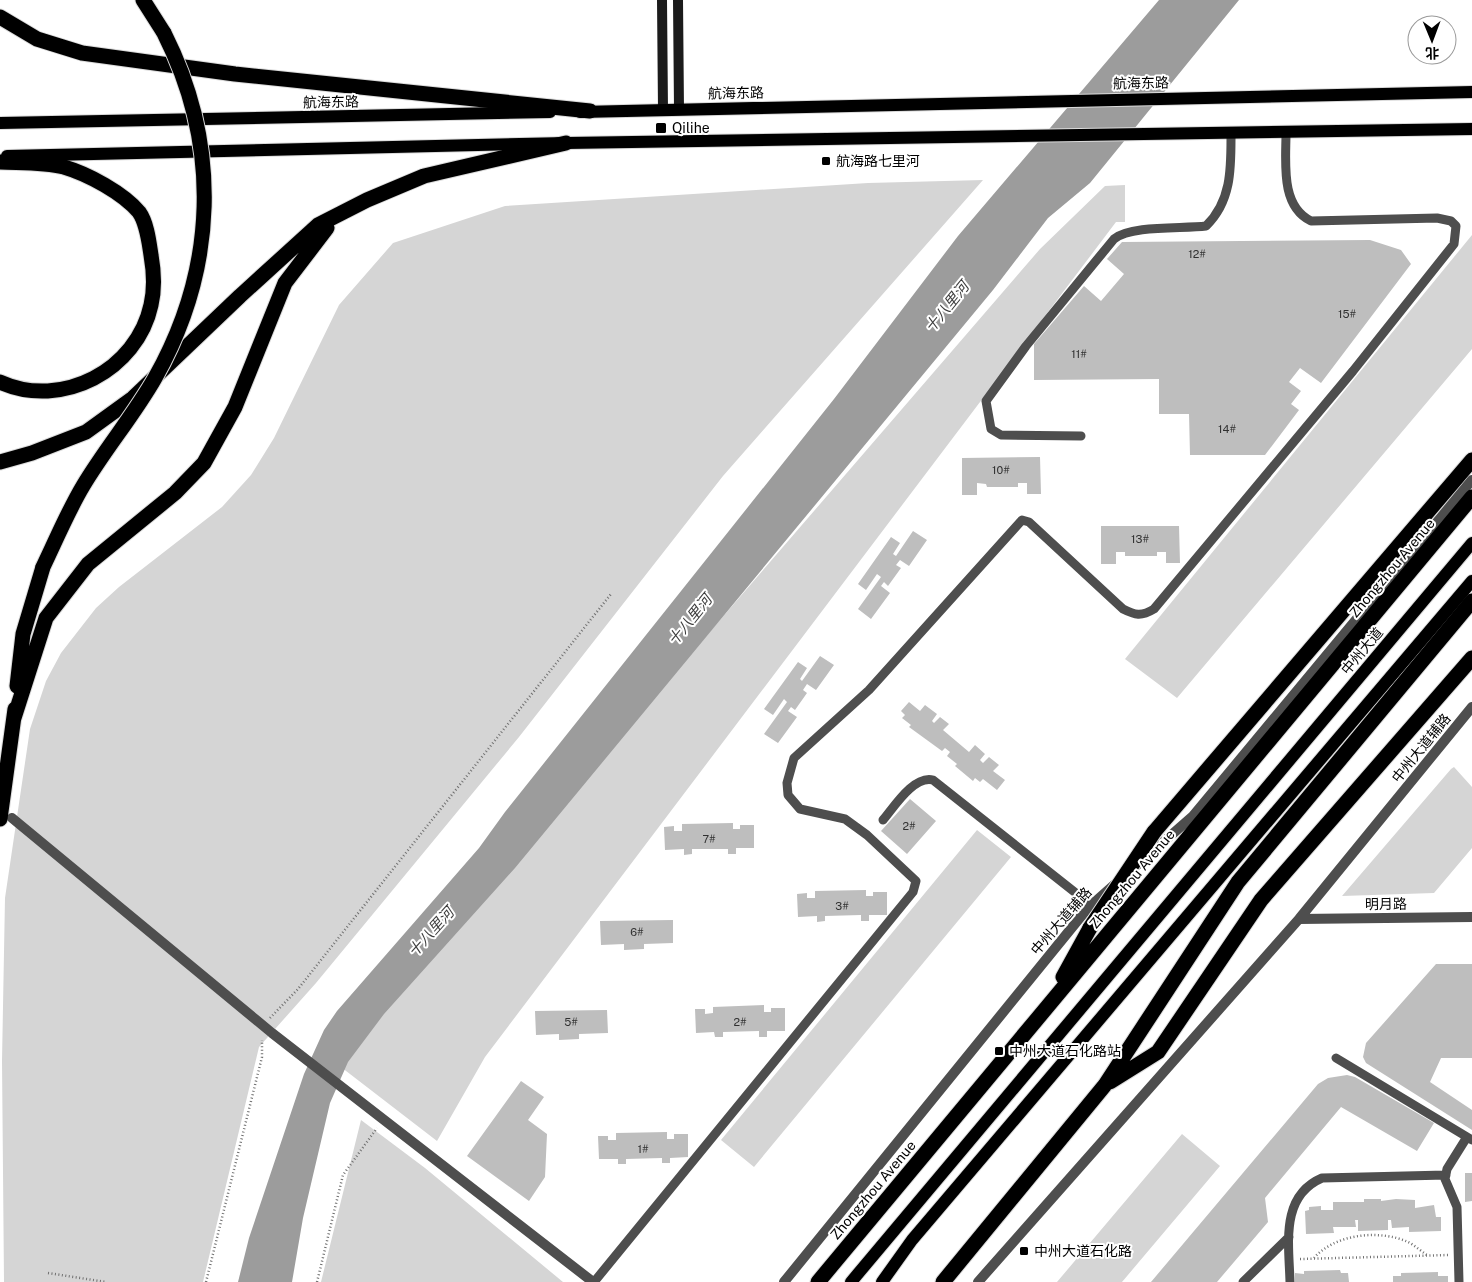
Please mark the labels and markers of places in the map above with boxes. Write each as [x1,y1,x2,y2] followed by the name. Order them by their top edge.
[672,120,710,136] place label: Qilihe
[654,121,668,135] marker: Qilihe
[836,153,920,169] place label: 航海路七里河
[820,155,832,167] marker: 航海路七里河
[1009,1043,1121,1059] place label: 中州大道石化路站
[993,1045,1005,1057] marker: 中州大道石化路站
[1034,1243,1132,1259] place label: 中州大道石化路
[1018,1245,1030,1257] marker: 中州大道石化路

